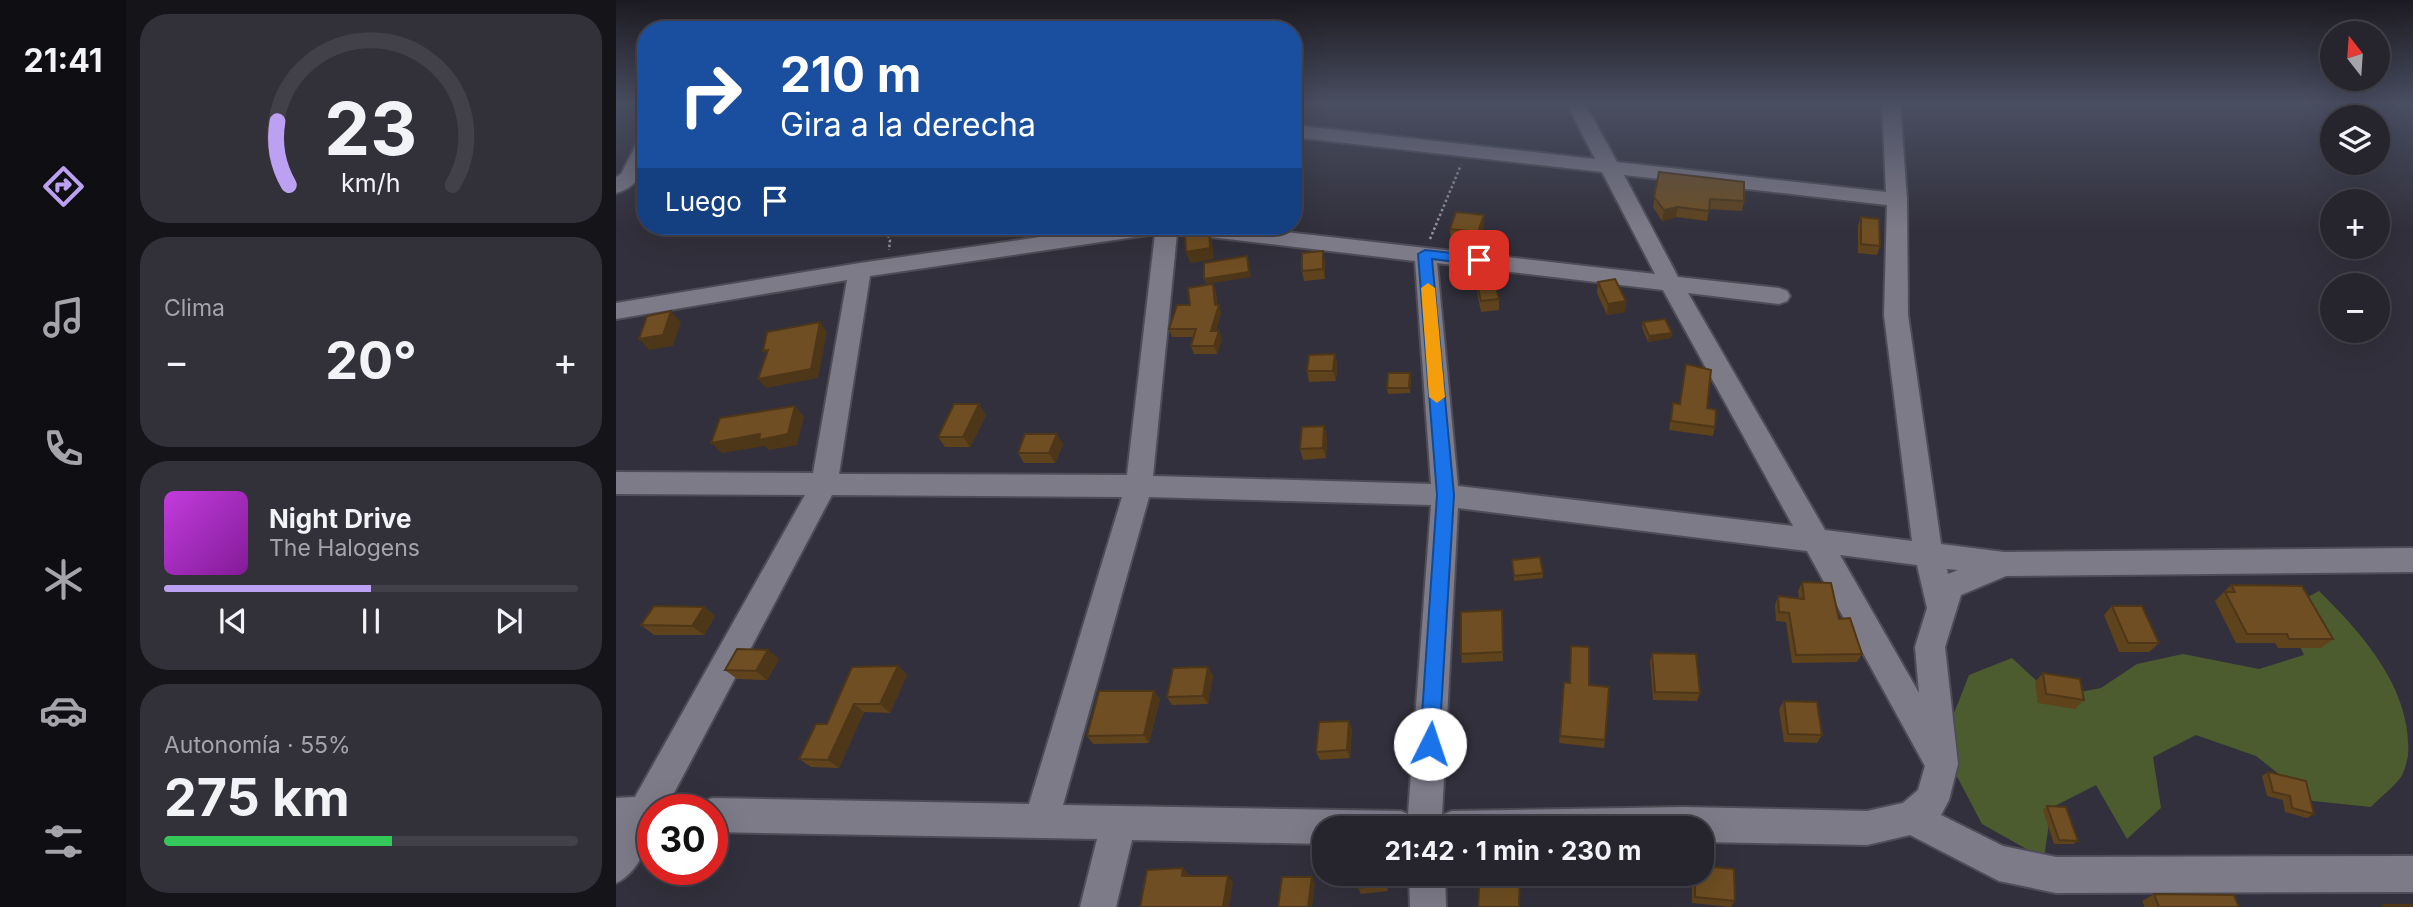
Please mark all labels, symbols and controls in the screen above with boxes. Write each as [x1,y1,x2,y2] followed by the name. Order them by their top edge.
[2320,21,2390,91] north arrow
[2320,21,2390,343] map controls
[24,41,102,80] text: 21:41
[780,45,921,104] text: 210 m
[665,49,756,140] icon: right
[325,84,417,173] text: 23
[780,105,1036,144] text: Gira a la derecha
[2320,105,2390,175] button: layers
[39,162,88,211] icon: directions
[341,167,401,197] text: km/h
[756,182,794,220] icon: arrive
[665,186,742,217] text: Luego
[2320,189,2390,259] button: +
[1449,230,1509,290] pin
[1460,241,1498,279] icon: arrive
[2320,273,2390,343] button: −
[39,293,88,342] icon: music
[164,294,225,322] text: Clima
[325,329,417,392] text: 20°
[164,338,189,384] text: −
[553,338,578,384] text: +
[39,424,88,473] icon: phone
[269,503,411,534] text: Night Drive
[269,534,420,562] text: The Halogens
[39,555,88,604] icon: climate
[214,602,252,640] icon: previous
[352,602,390,640] icon: pause
[490,602,528,640] icon: next
[39,686,88,735] icon: car
[1393,707,1467,781] position arrow
[164,731,351,759] text: Autonomía · 55%
[164,766,350,829] text: 275 km
[637,794,728,885] speed limit sign: 30
[39,817,88,866] icon: filters
[1384,835,1642,866] text: 21:42 · 1 min · 230 m

